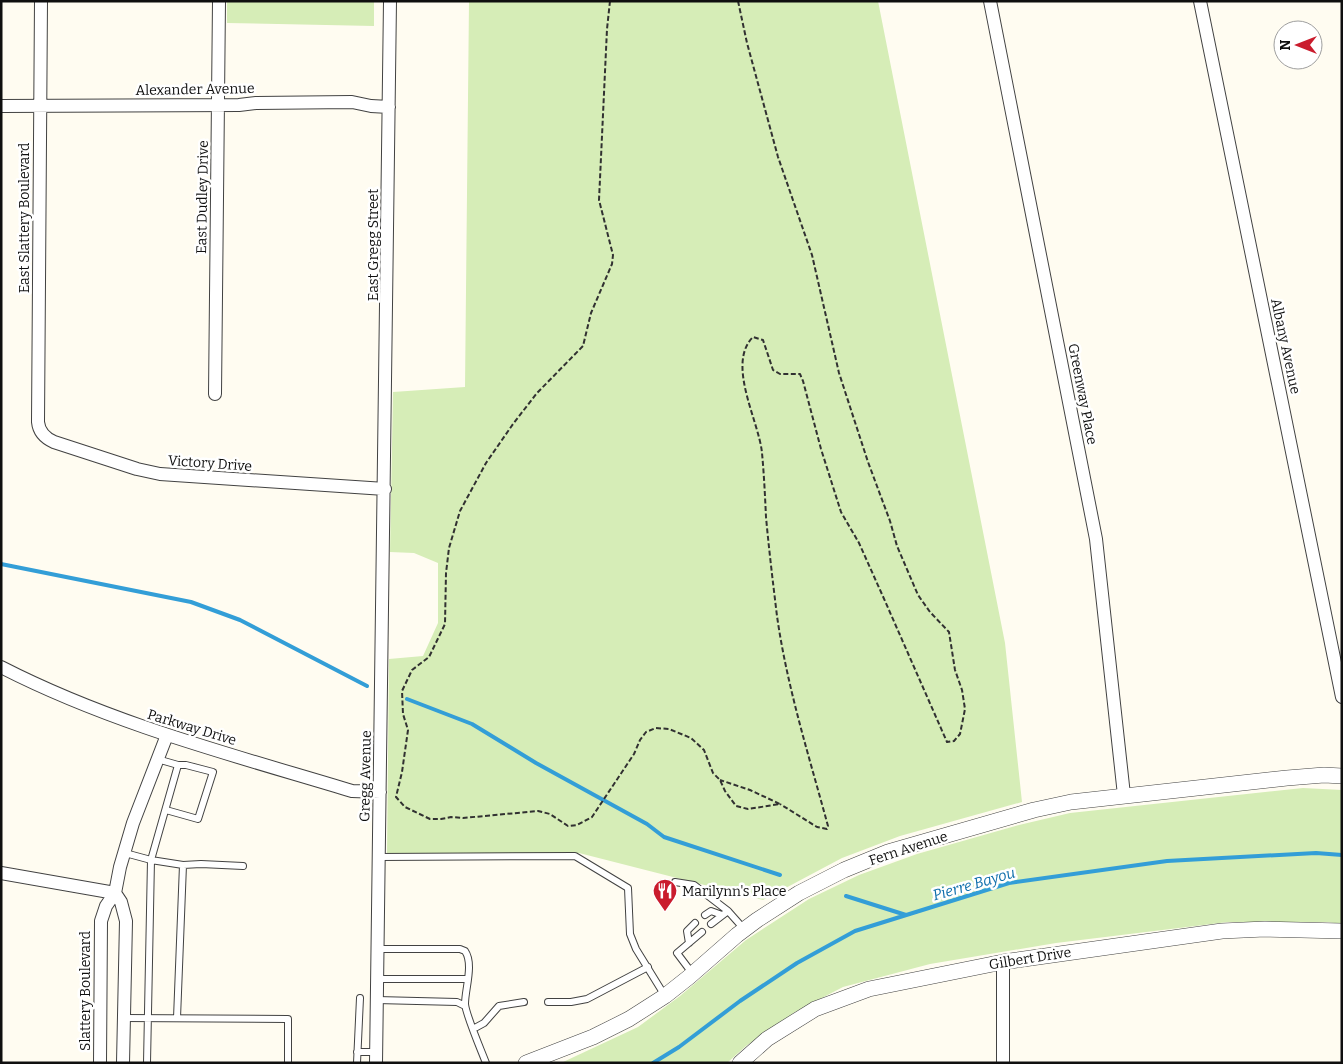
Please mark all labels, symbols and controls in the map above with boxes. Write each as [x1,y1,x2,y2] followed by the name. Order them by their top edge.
[1273,20,1323,70] north arrow
[1277,39,1294,50] text: N
[135,80,255,99] street label: Alexander Avenue
[193,140,212,254] street label: East Dudley Drive
[16,143,33,293] street label: East Slattery Boulevard
[365,189,382,301] street label: East Gregg Street
[1267,297,1304,396] street label: Albany Avenue
[1064,342,1101,446] street label: Greenway Place
[167,452,253,475] street label: Victory Drive
[145,706,238,749] street label: Parkway Drive
[356,730,375,822] street label: Gregg Avenue
[867,828,950,869] street label: Fern Avenue
[931,864,1017,904] water label: Pierre Bayou
[652,878,678,912] restaurant icon: Marilynn's Place
[682,883,787,900] place label: Marilynn's Place
[77,931,94,1051] street label: Slattery Boulevard
[988,944,1072,973] street label: Gilbert Drive

